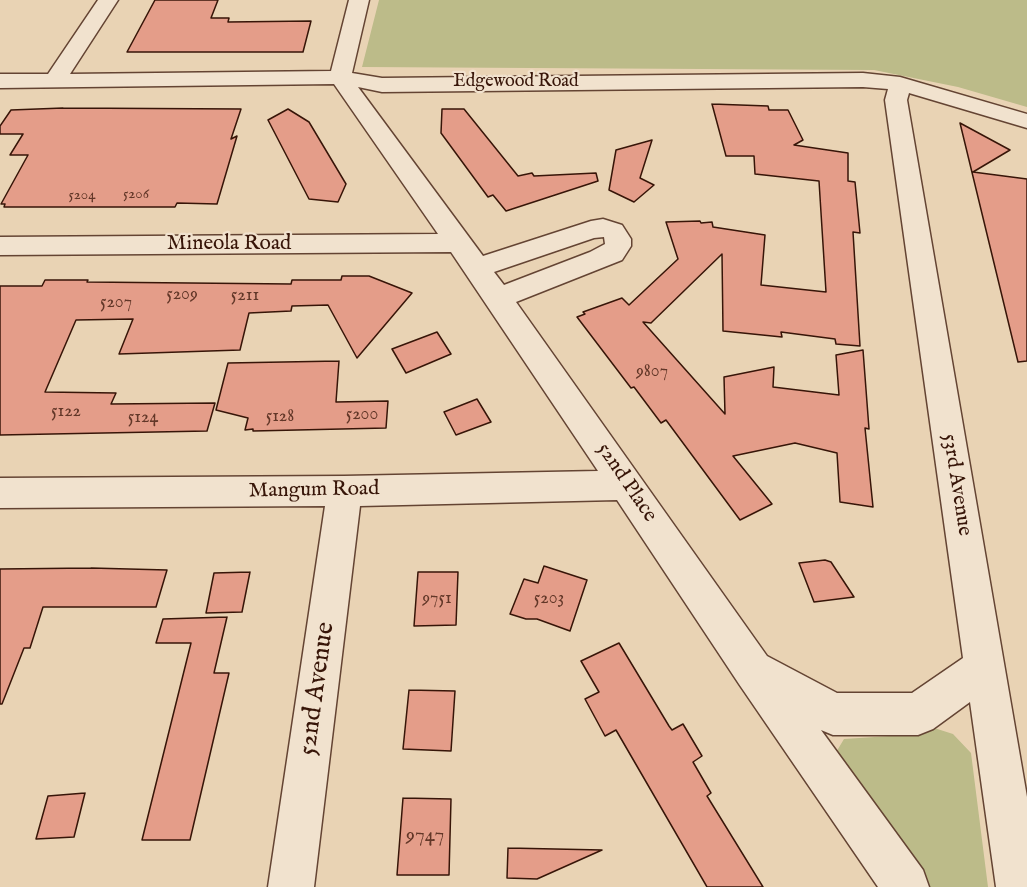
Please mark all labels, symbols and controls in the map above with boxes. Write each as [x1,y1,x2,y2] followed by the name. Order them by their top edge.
[453,71,579,93] street label: Edgewood Road
[123,186,149,204] house number: 5206
[68,187,96,205] house number: 5204
[167,232,291,258] street label: Mineola Road
[166,284,198,306] house number: 5209
[231,285,259,307] house number: 5211
[100,292,132,314] house number: 5207
[636,361,668,383] house number: 9807
[51,401,81,423] house number: 5122
[346,404,378,426] house number: 5200
[266,406,294,428] house number: 5128
[128,407,158,429] house number: 5124
[935,432,977,538] street label: 53rd Avenue
[590,439,662,527] street label: 52nd Place
[249,477,379,505] street label: Mangum Road
[422,588,452,610] house number: 9751
[534,588,564,610] house number: 5203
[293,620,343,758] street label: 52nd Avenue
[406,824,444,850] house number: 9747

